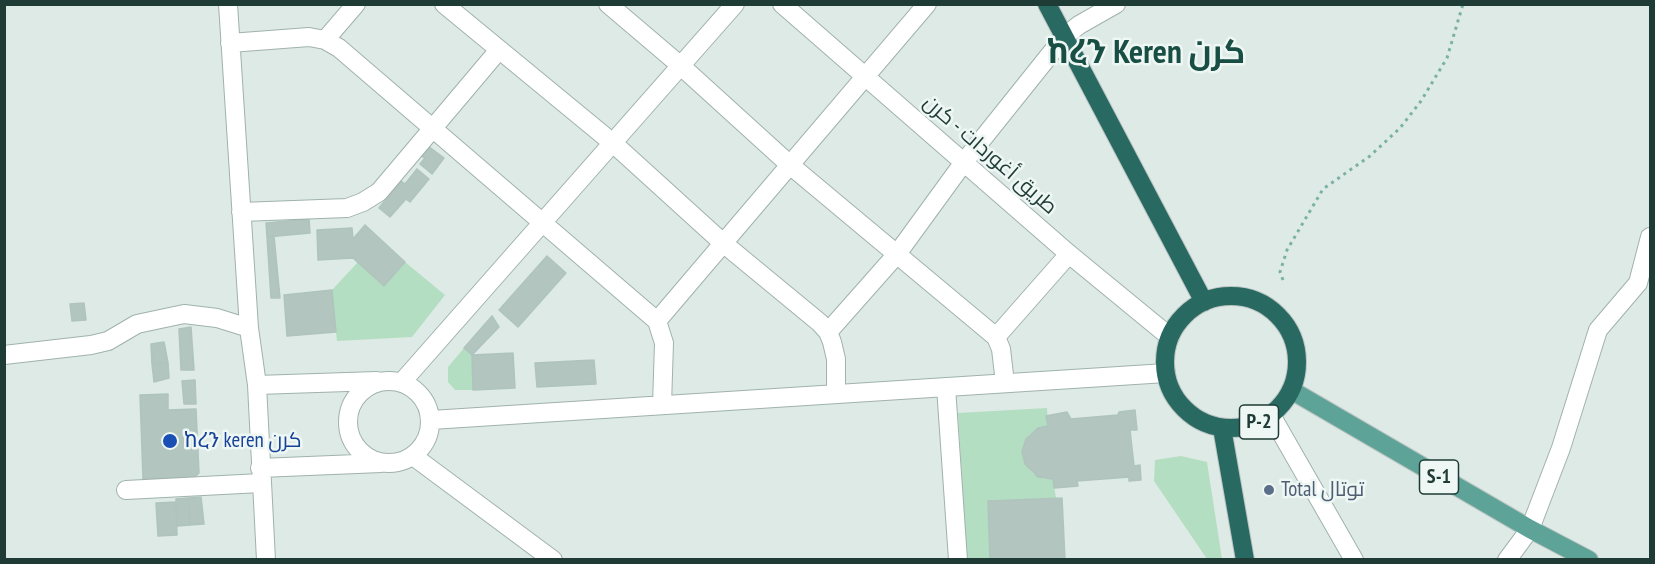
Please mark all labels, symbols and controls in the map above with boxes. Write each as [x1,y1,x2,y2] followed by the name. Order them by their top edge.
[1047,34,1245,74] district label: ከረን Keren كرن
[918,90,1062,220] street label: طريق أغوردات - كرن
[1240,405,1278,439] road number: P-2
[184,428,302,454] place label: ከረን keren كرن
[161,432,179,450] marker: ከረን keren كرن
[1420,460,1458,494] road number: S-1
[1281,477,1364,503] place label: Total توتال
[1262,483,1276,497] marker: Total توتال

